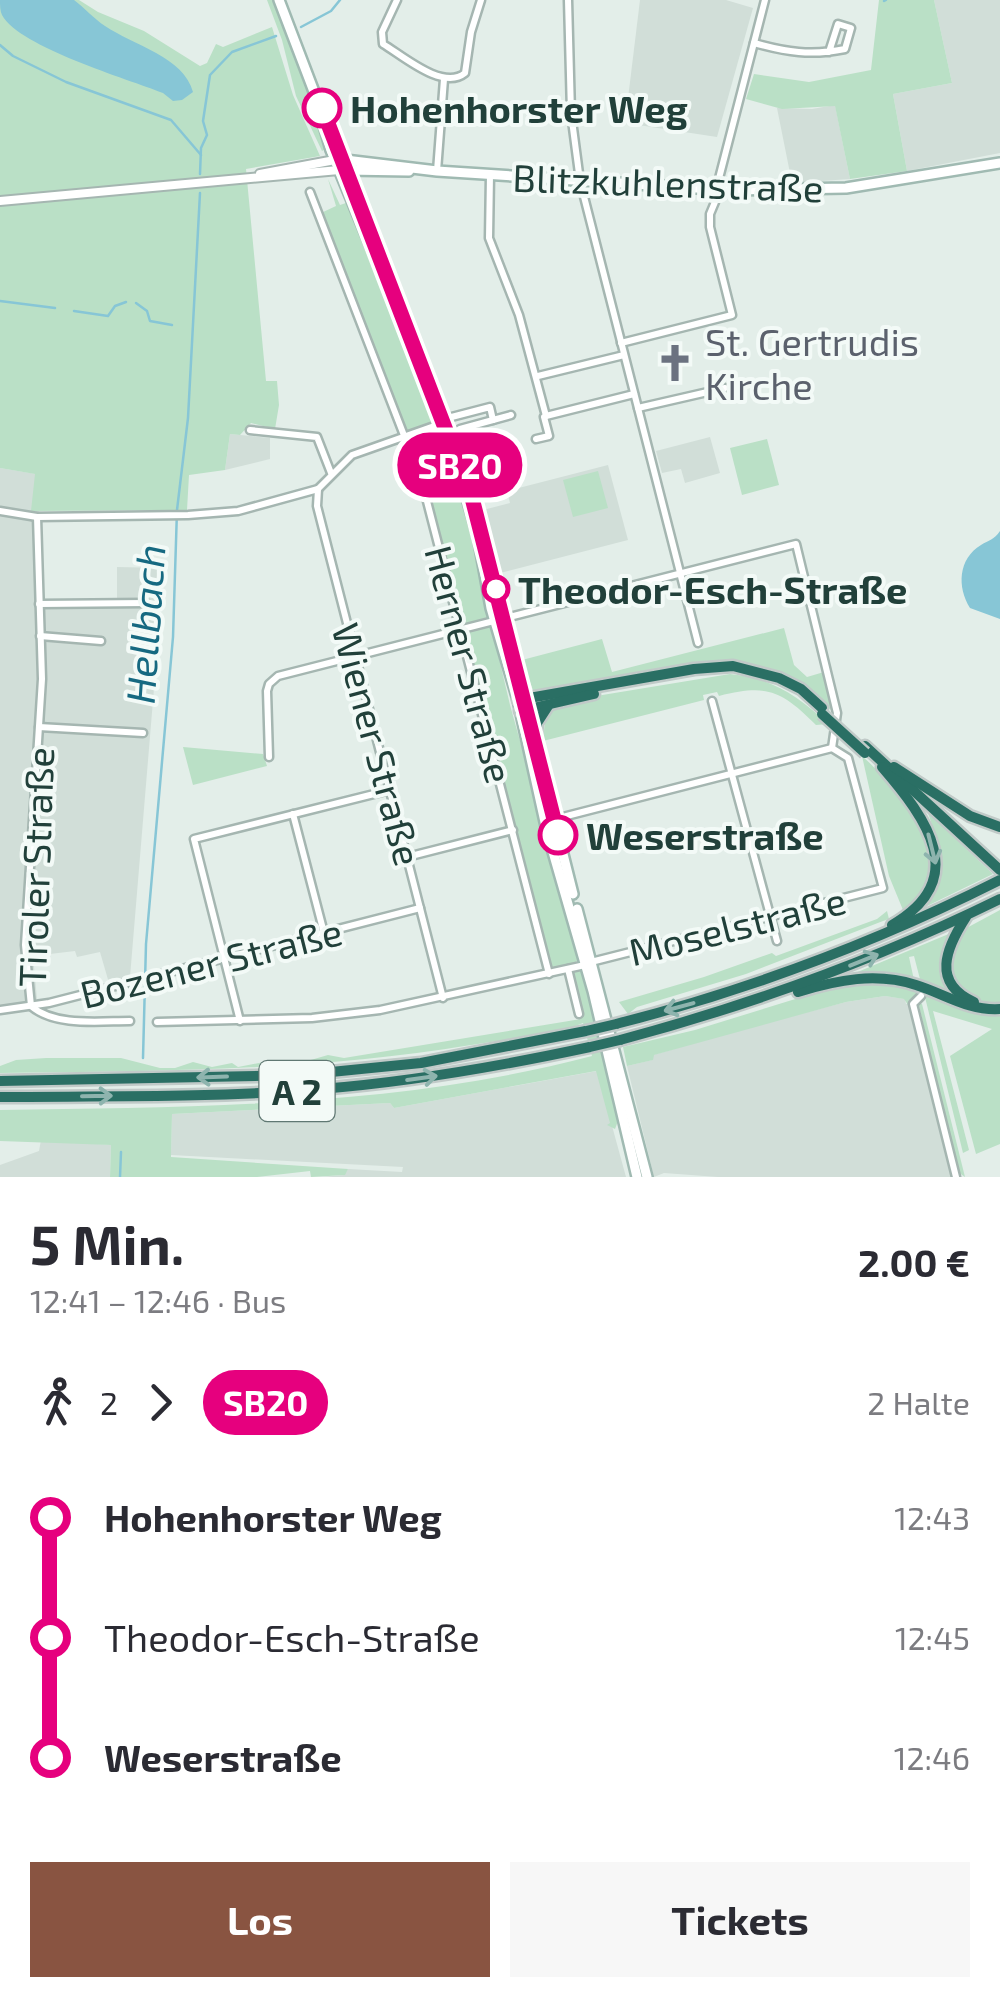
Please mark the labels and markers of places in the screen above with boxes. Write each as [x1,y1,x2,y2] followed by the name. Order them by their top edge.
[350,85,688,131] place label: Hohenhorster Weg
[303,89,341,127] marker: Hohenhorster Weg
[705,318,919,408] place label: St. Gertrudis Kirche
[654,342,696,384] church icon: St. Gertrudis Kirche
[518,566,907,612] place label: Theodor-Esch-Straße
[483,576,509,602] marker: Theodor-Esch-Straße
[586,812,824,858] place label: Weserstraße
[539,816,577,854] marker: Weserstraße

